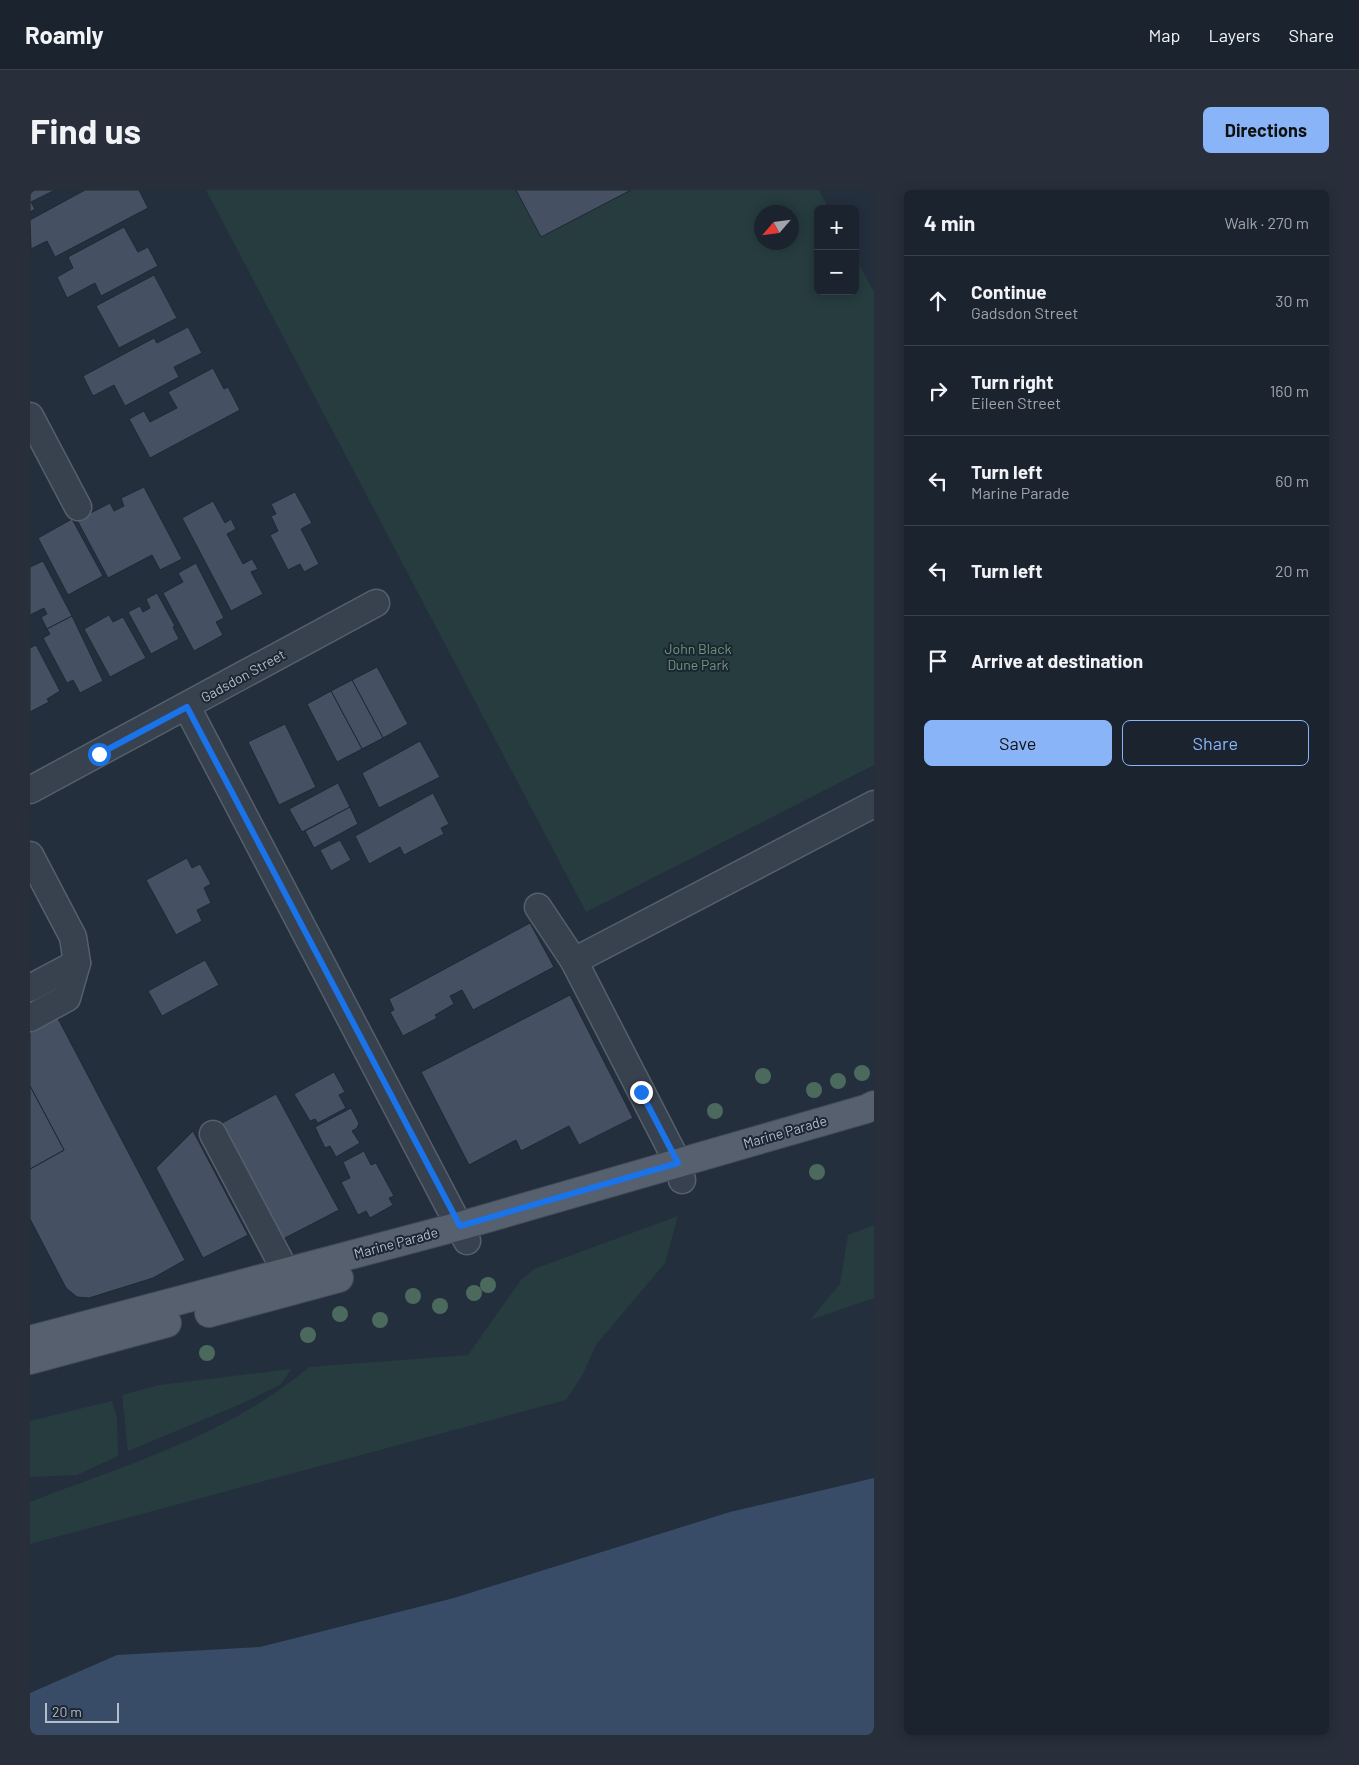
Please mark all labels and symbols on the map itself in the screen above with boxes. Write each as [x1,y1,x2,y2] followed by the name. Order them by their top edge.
[754,205,799,250] north arrow
[664,640,732,673] park label: John Black Dune Park
[198,645,288,706] street label: Gadsdon Street
[88,743,111,766] route start
[630,1081,653,1104] route end
[741,1111,829,1152] street label: Marine Parade
[352,1223,440,1262] street label: Marine Parade
[45,1700,119,1723] scale bar

